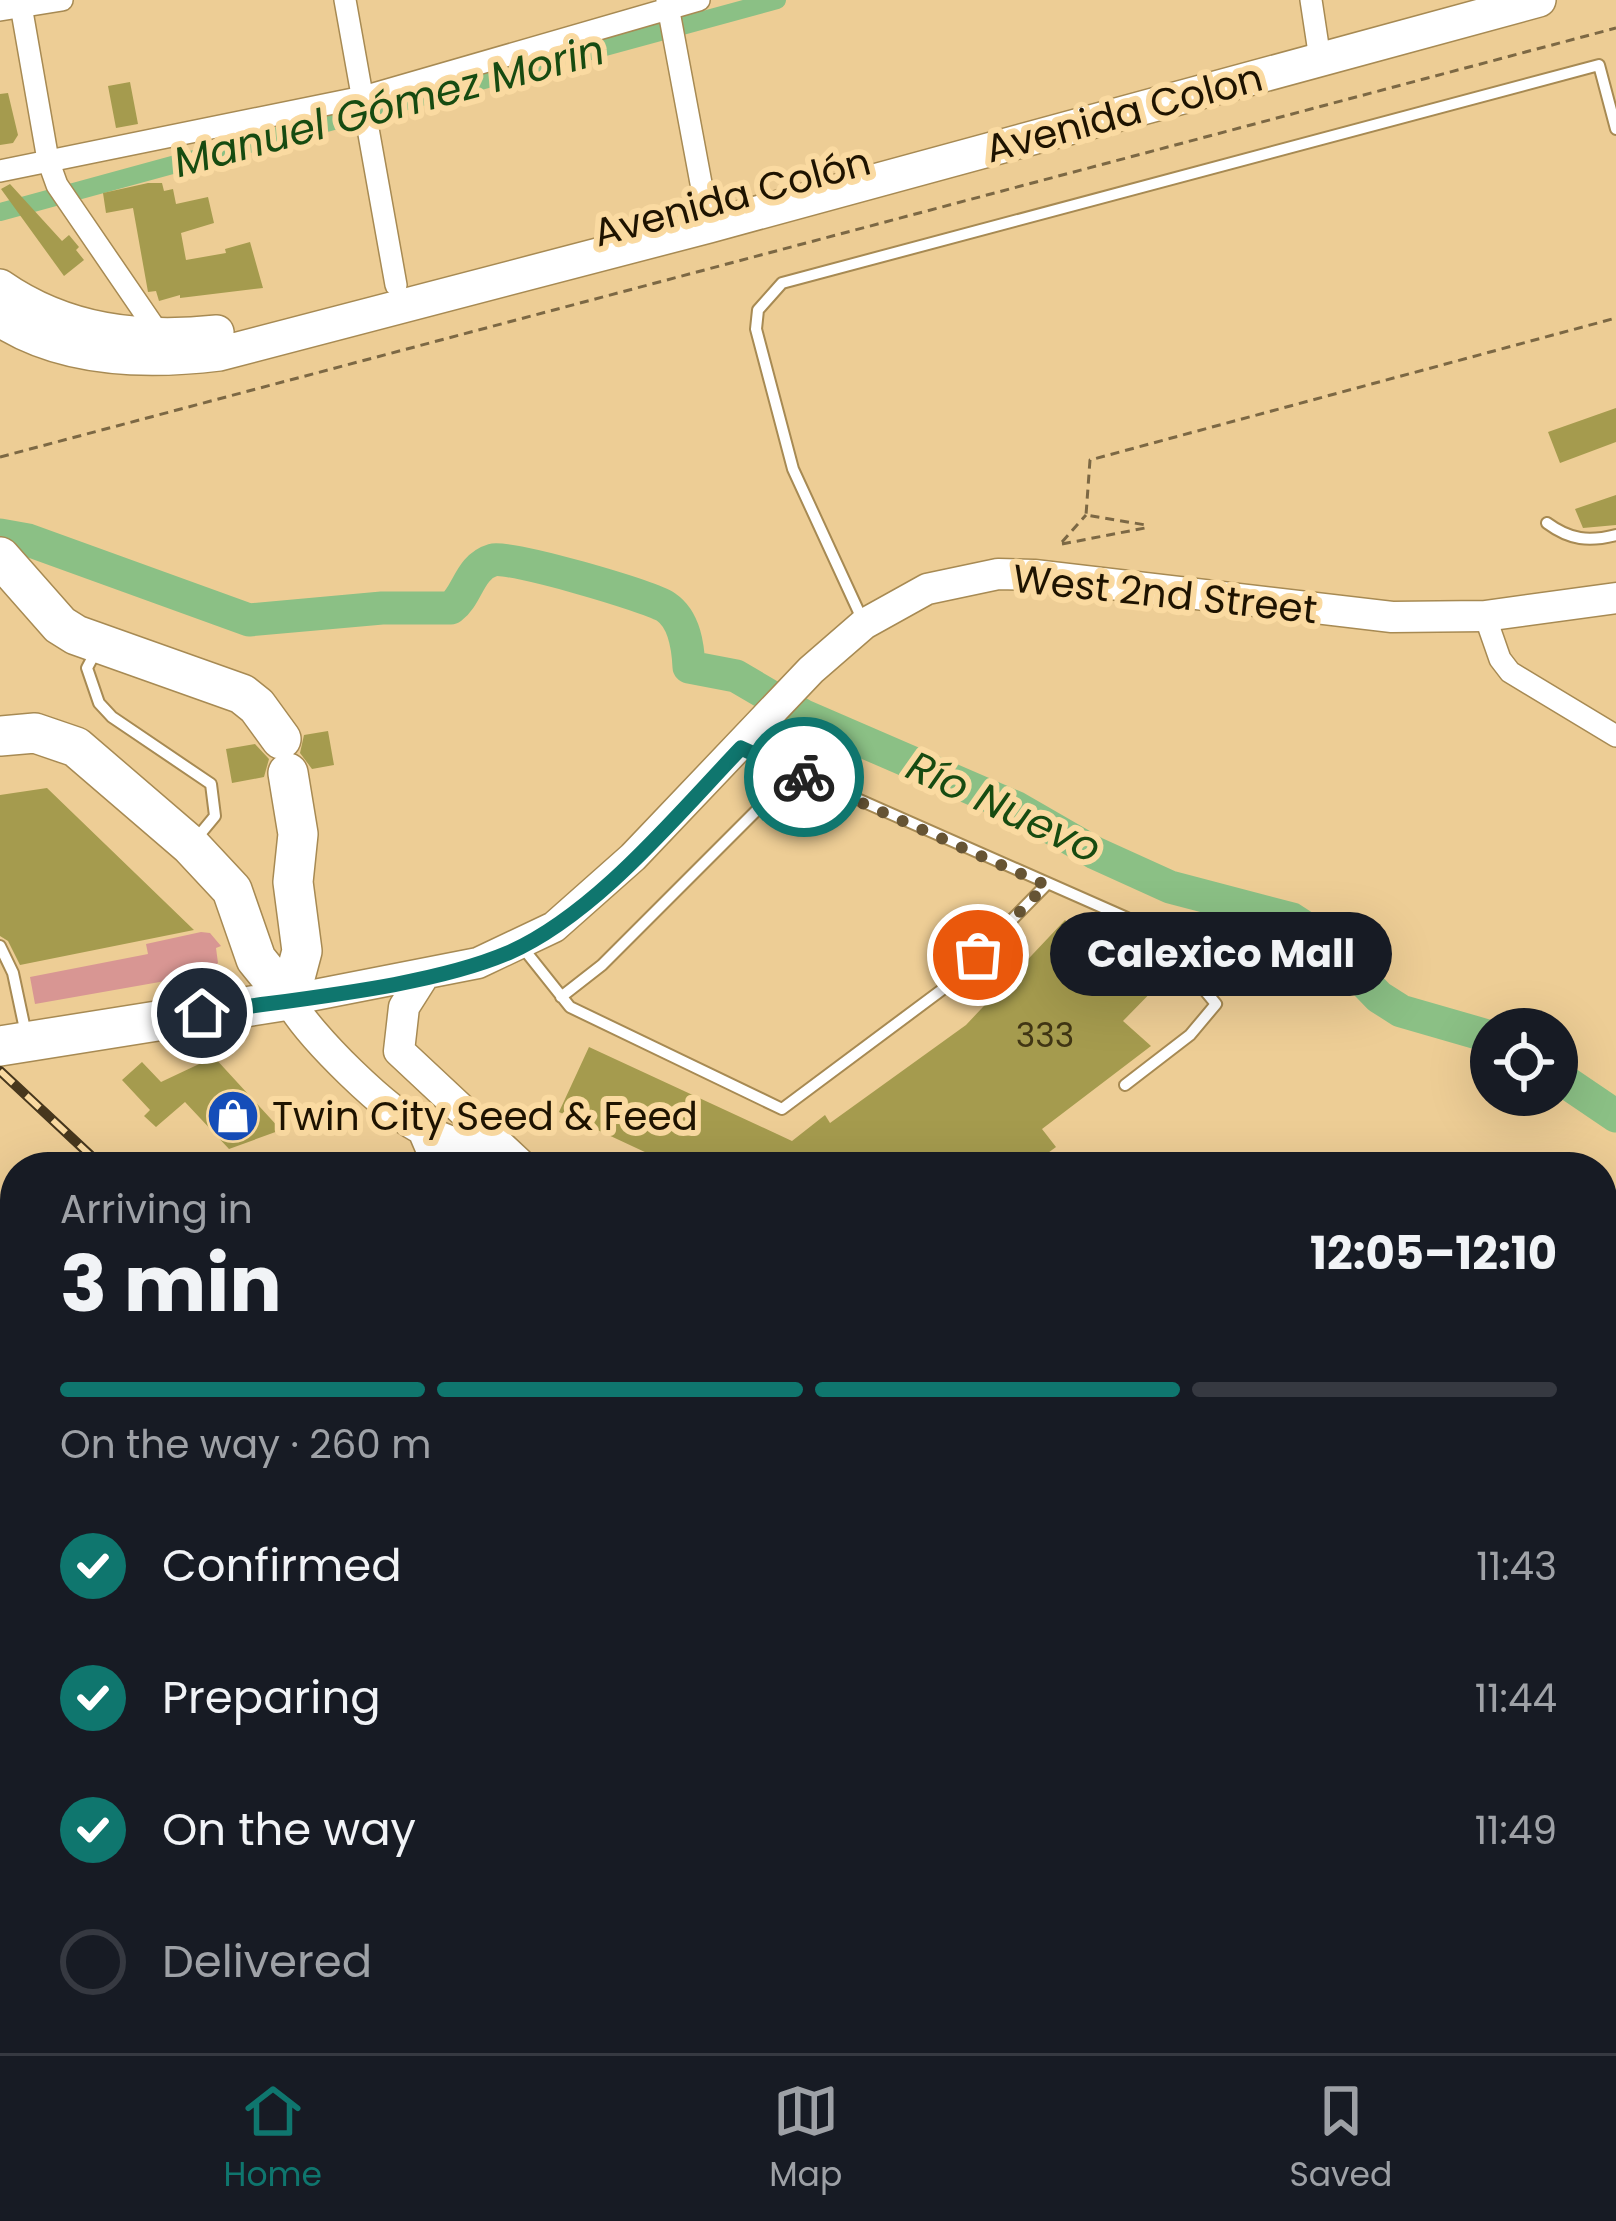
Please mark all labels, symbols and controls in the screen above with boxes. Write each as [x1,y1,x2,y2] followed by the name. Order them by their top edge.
[167,20,611,192] water label: Manuel Gómez Morin
[979,50,1269,176] street label: Avenida Colon
[587,134,877,260] street label: Avenida Colón
[1010,551,1320,637] street label: West 2nd Street
[744,717,864,837] courier
[897,736,1111,878] water label: Río Nuevo
[771,744,837,810] icon: bike
[927,904,1029,1006] pin
[1050,913,1392,997] callout: Calexico Mall
[945,922,1011,988] icon: bag
[1087,926,1355,981] text: Calexico Mall
[151,962,253,1064] pin
[169,980,235,1046] icon: home
[1470,1008,1578,1116] map controls
[1470,1008,1578,1116] button: locate
[1016,1012,1074,1059] house number: 333
[205,1088,261,1144] shop icon: Twin City Seed & Feed
[272,1089,698,1144] place label: Twin City Seed & Feed
[60,1182,253,1237] text: Arriving in
[1310,1222,1557,1285] text: 12:05–12:10
[60,1229,282,1338] text: 3 min
[60,1417,431,1472] text: On the way · 260 m
[60,1533,126,1599] icon: check
[162,1534,402,1597] text: Confirmed
[1476,1539,1557,1594] text: 11:43
[60,1665,126,1731] icon: check
[162,1666,381,1729] text: Preparing
[1475,1671,1557,1726] text: 11:44
[60,1797,126,1863] icon: check
[162,1798,416,1861] text: On the way
[1475,1803,1557,1858] text: 11:49
[162,1930,372,1993] text: Delivered
[224,2078,322,2200] tab: Home
[769,2078,842,2200] tab: Map
[1289,2078,1392,2200] tab: Saved

